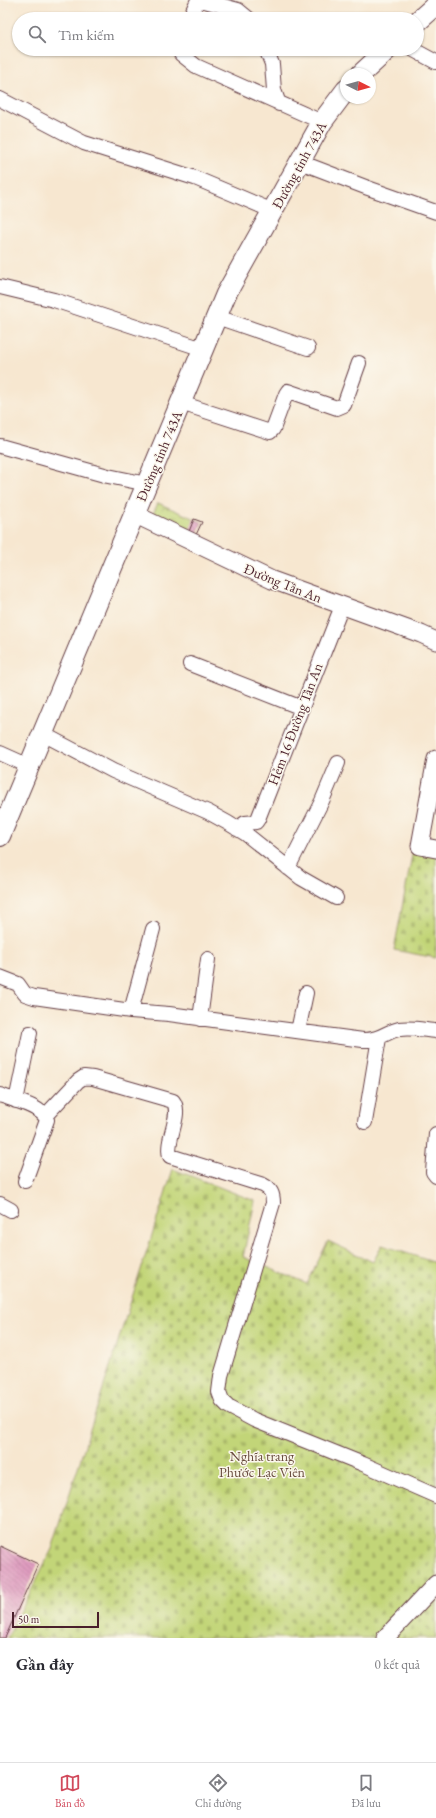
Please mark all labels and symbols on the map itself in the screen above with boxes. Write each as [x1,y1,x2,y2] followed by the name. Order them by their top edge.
[340,68,376,104] north arrow
[268,118,330,212] street label: Đường tỉnh 743A
[132,408,186,504] street label: Đường tỉnh 743A
[241,559,325,607] street label: Đường Tân An
[263,660,327,788] street label: Hẻm 16 Đường Tân An
[219,1447,306,1481] park label: Nghĩa trang Phước Lạc Viên
[12,1610,99,1629] scale bar

